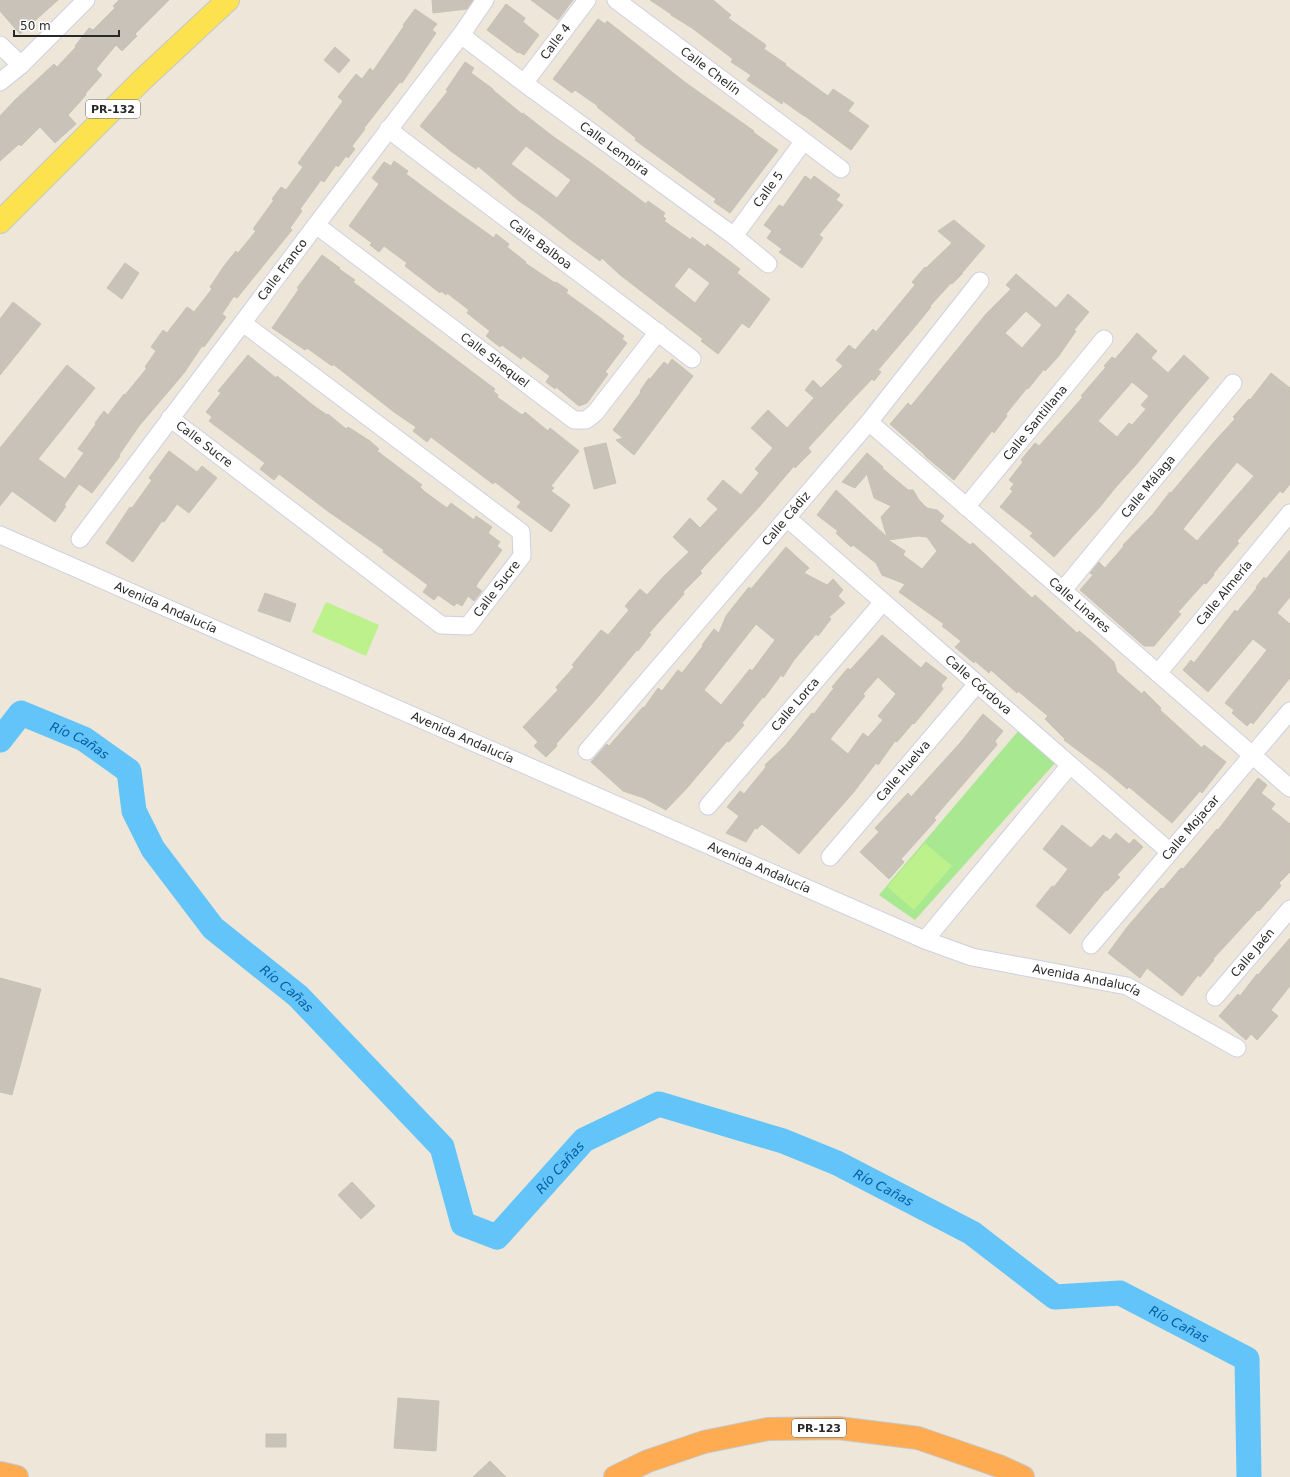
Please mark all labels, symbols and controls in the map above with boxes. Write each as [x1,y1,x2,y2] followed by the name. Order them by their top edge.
[14,12,119,38] scale bar
[20,19,51,33] text: 50 m
[537,21,573,62] street label: Calle 4
[678,44,743,98] street label: Calle Chelín
[86,100,140,118] road number: PR-132
[577,119,652,179] street label: Calle Lempira
[750,168,786,210] street label: Calle 5
[506,216,575,272] street label: Calle Balboa
[255,236,310,303] street label: Calle Franco
[458,330,532,390] street label: Calle Shequel
[1000,382,1070,463] street label: Calle Santillana
[173,418,235,470] street label: Calle Sucre
[1118,452,1178,521] street label: Calle Málaga
[759,489,813,549] street label: Calle Cádiz
[1193,557,1255,628] street label: Calle Almería
[471,558,523,620] street label: Calle Sucre
[1046,575,1113,636] street label: Calle Linares
[112,579,219,636] street label: Avenida Andalucía
[942,652,1015,718] street label: Calle Córdova
[768,675,822,734] street label: Calle Lorca
[409,709,516,766] street label: Avenida Andalucía
[48,718,112,762] water label: Río Cañas
[873,738,933,804] street label: Calle Huelva
[1159,792,1222,863] street label: Calle Mojacar
[706,839,813,896] street label: Avenida Andalucía
[1228,926,1277,980] street label: Calle Jaén
[1031,961,1143,999] street label: Avenida Andalucía
[258,962,317,1015] water label: Río Cañas
[532,1138,587,1196] water label: Río Cañas
[851,1166,916,1209] water label: Río Cañas
[1147,1302,1211,1345] water label: Río Cañas
[792,1419,846,1437] road number: PR-123

